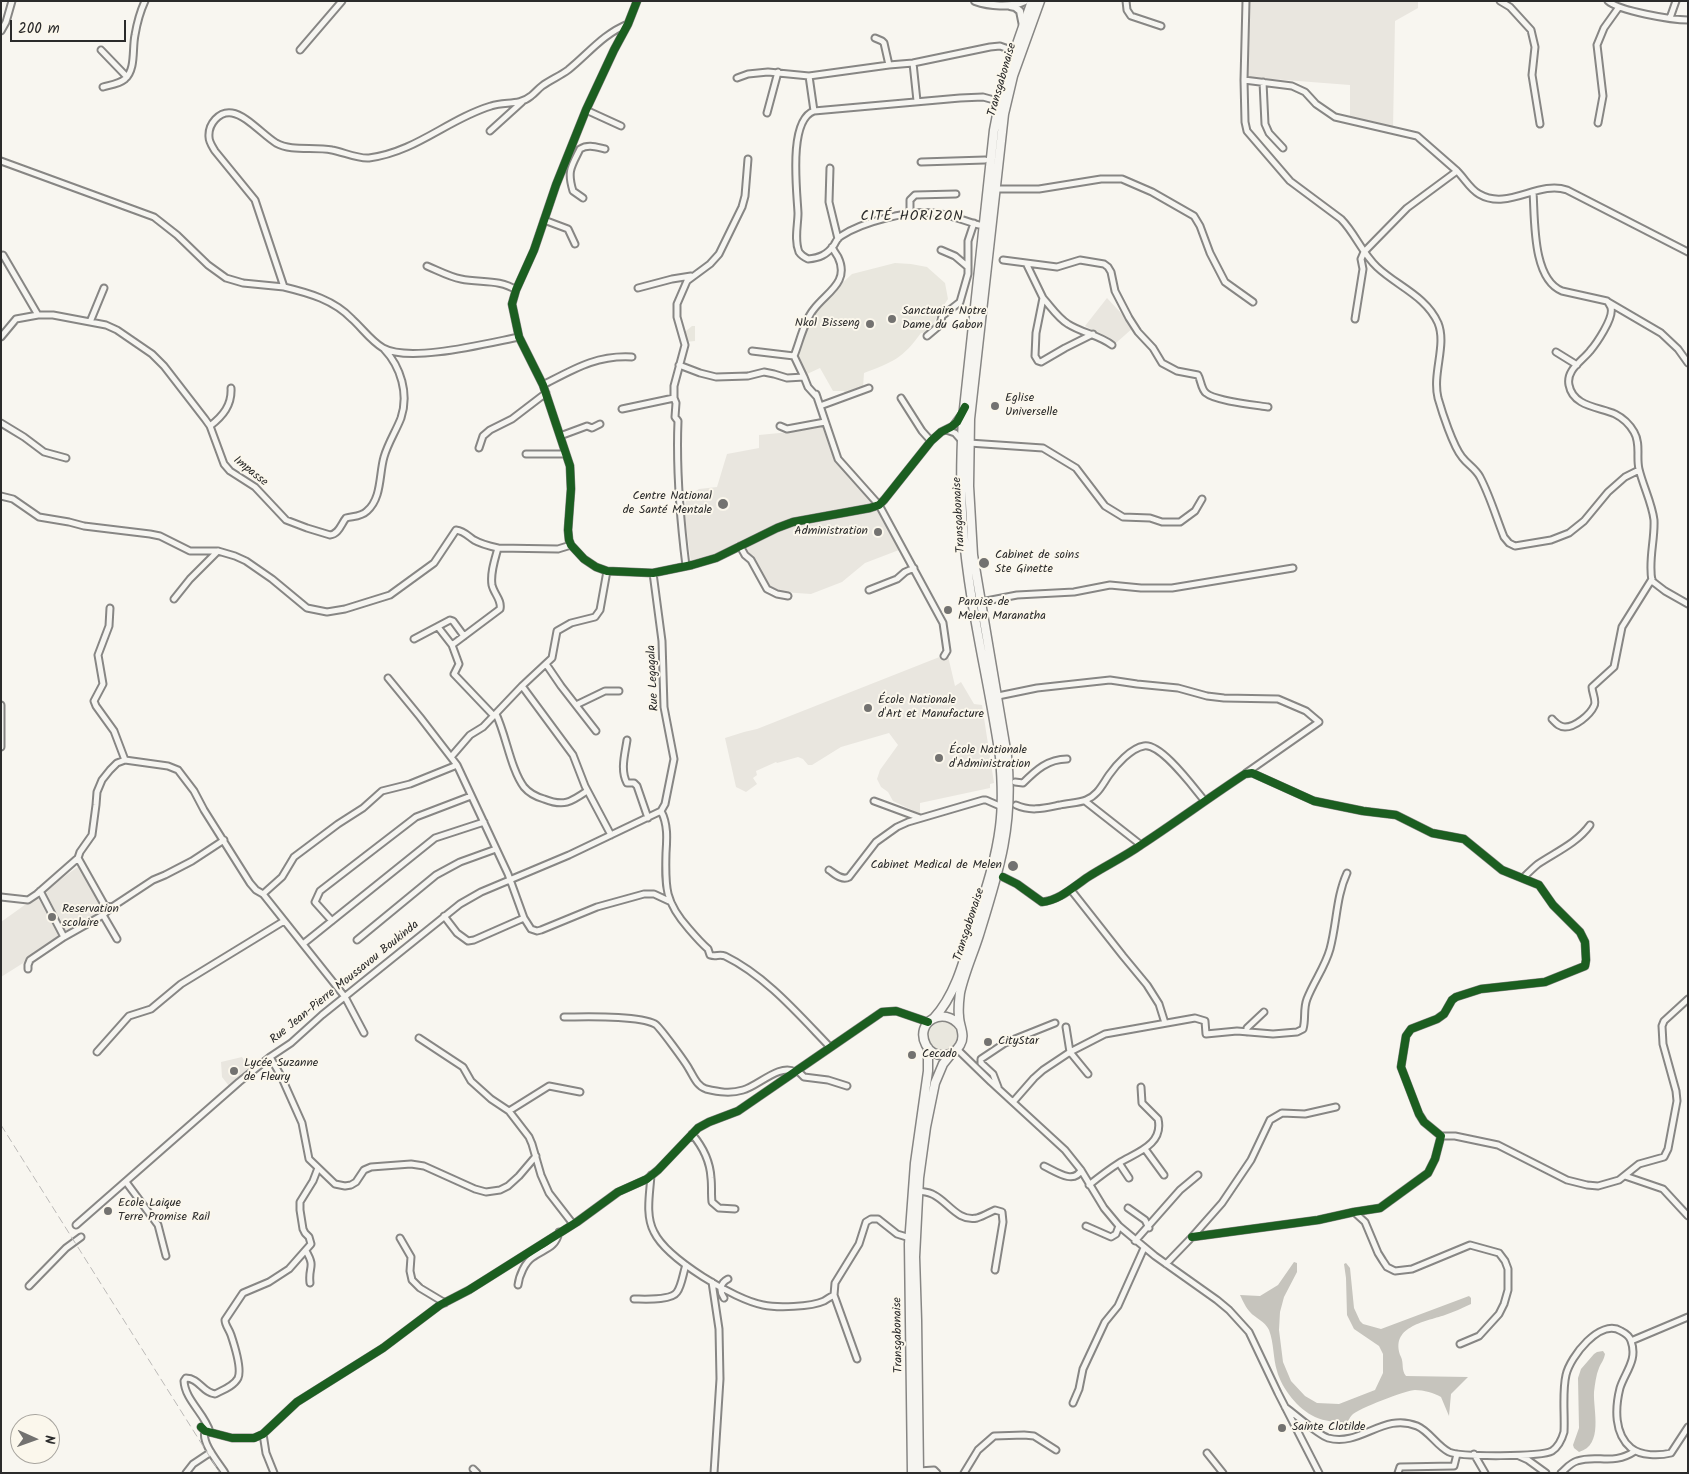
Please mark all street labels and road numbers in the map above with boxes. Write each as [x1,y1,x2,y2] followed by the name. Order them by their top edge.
[986,41,1020,119] street label: Transgabonaise
[230,454,270,490] street label: Impasse
[951,477,969,553] street label: Transgabonaise
[645,645,663,711] street label: Rue Legagala
[951,887,989,963] street label: Transgabonaise
[268,918,422,1048] street label: Rue Jean-Pierre Moussavou Boukinda
[891,1297,907,1373] street label: Transgabonaise

